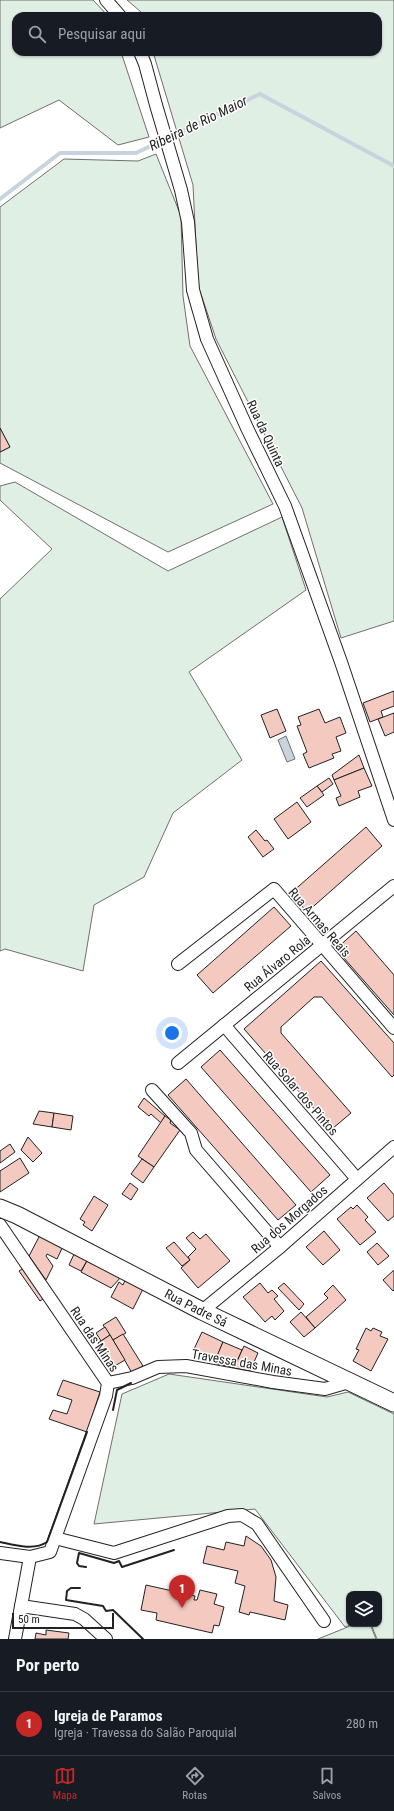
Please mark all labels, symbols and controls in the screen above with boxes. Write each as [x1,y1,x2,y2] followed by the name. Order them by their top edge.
[12,12,382,56] search box
[26,23,48,45] icon: search
[58,25,146,43] text: Pesquisar aqui
[146,92,251,154] water label: Ribeira de Rio Maior
[244,398,287,469] street label: Rua da Quinta
[285,885,354,960] street label: Rua Armas Reais
[241,932,313,995] street label: Rua Álvaro Rola
[162,1023,182,1043] your location
[260,1048,341,1138] street label: Rua Solar dos Pintos
[248,1182,331,1257] street label: Rua dos Morgados
[162,1286,230,1330] street label: Rua Padre Sá
[67,1304,122,1375] street label: Rua das Minas
[191,1346,293,1379] street label: Travessa das Minas
[169,1575,195,1608] pin: 1
[346,1591,382,1627] map controls
[346,1591,382,1627] button: layers
[12,1611,114,1630] scale bar
[18,1613,40,1626] text: 50 m
[16,1655,80,1675] text: Por perto
[54,1707,163,1725] text: Igreja de Paramos
[26,1716,32,1731] text: 1
[346,1716,378,1731] text: 280 m
[54,1725,237,1740] text: Igreja · Travessa do Salão Paroquial
[53,1765,77,1802] tab: Mapa
[182,1765,207,1802] tab: Rotas
[313,1765,341,1802] tab: Salvos

